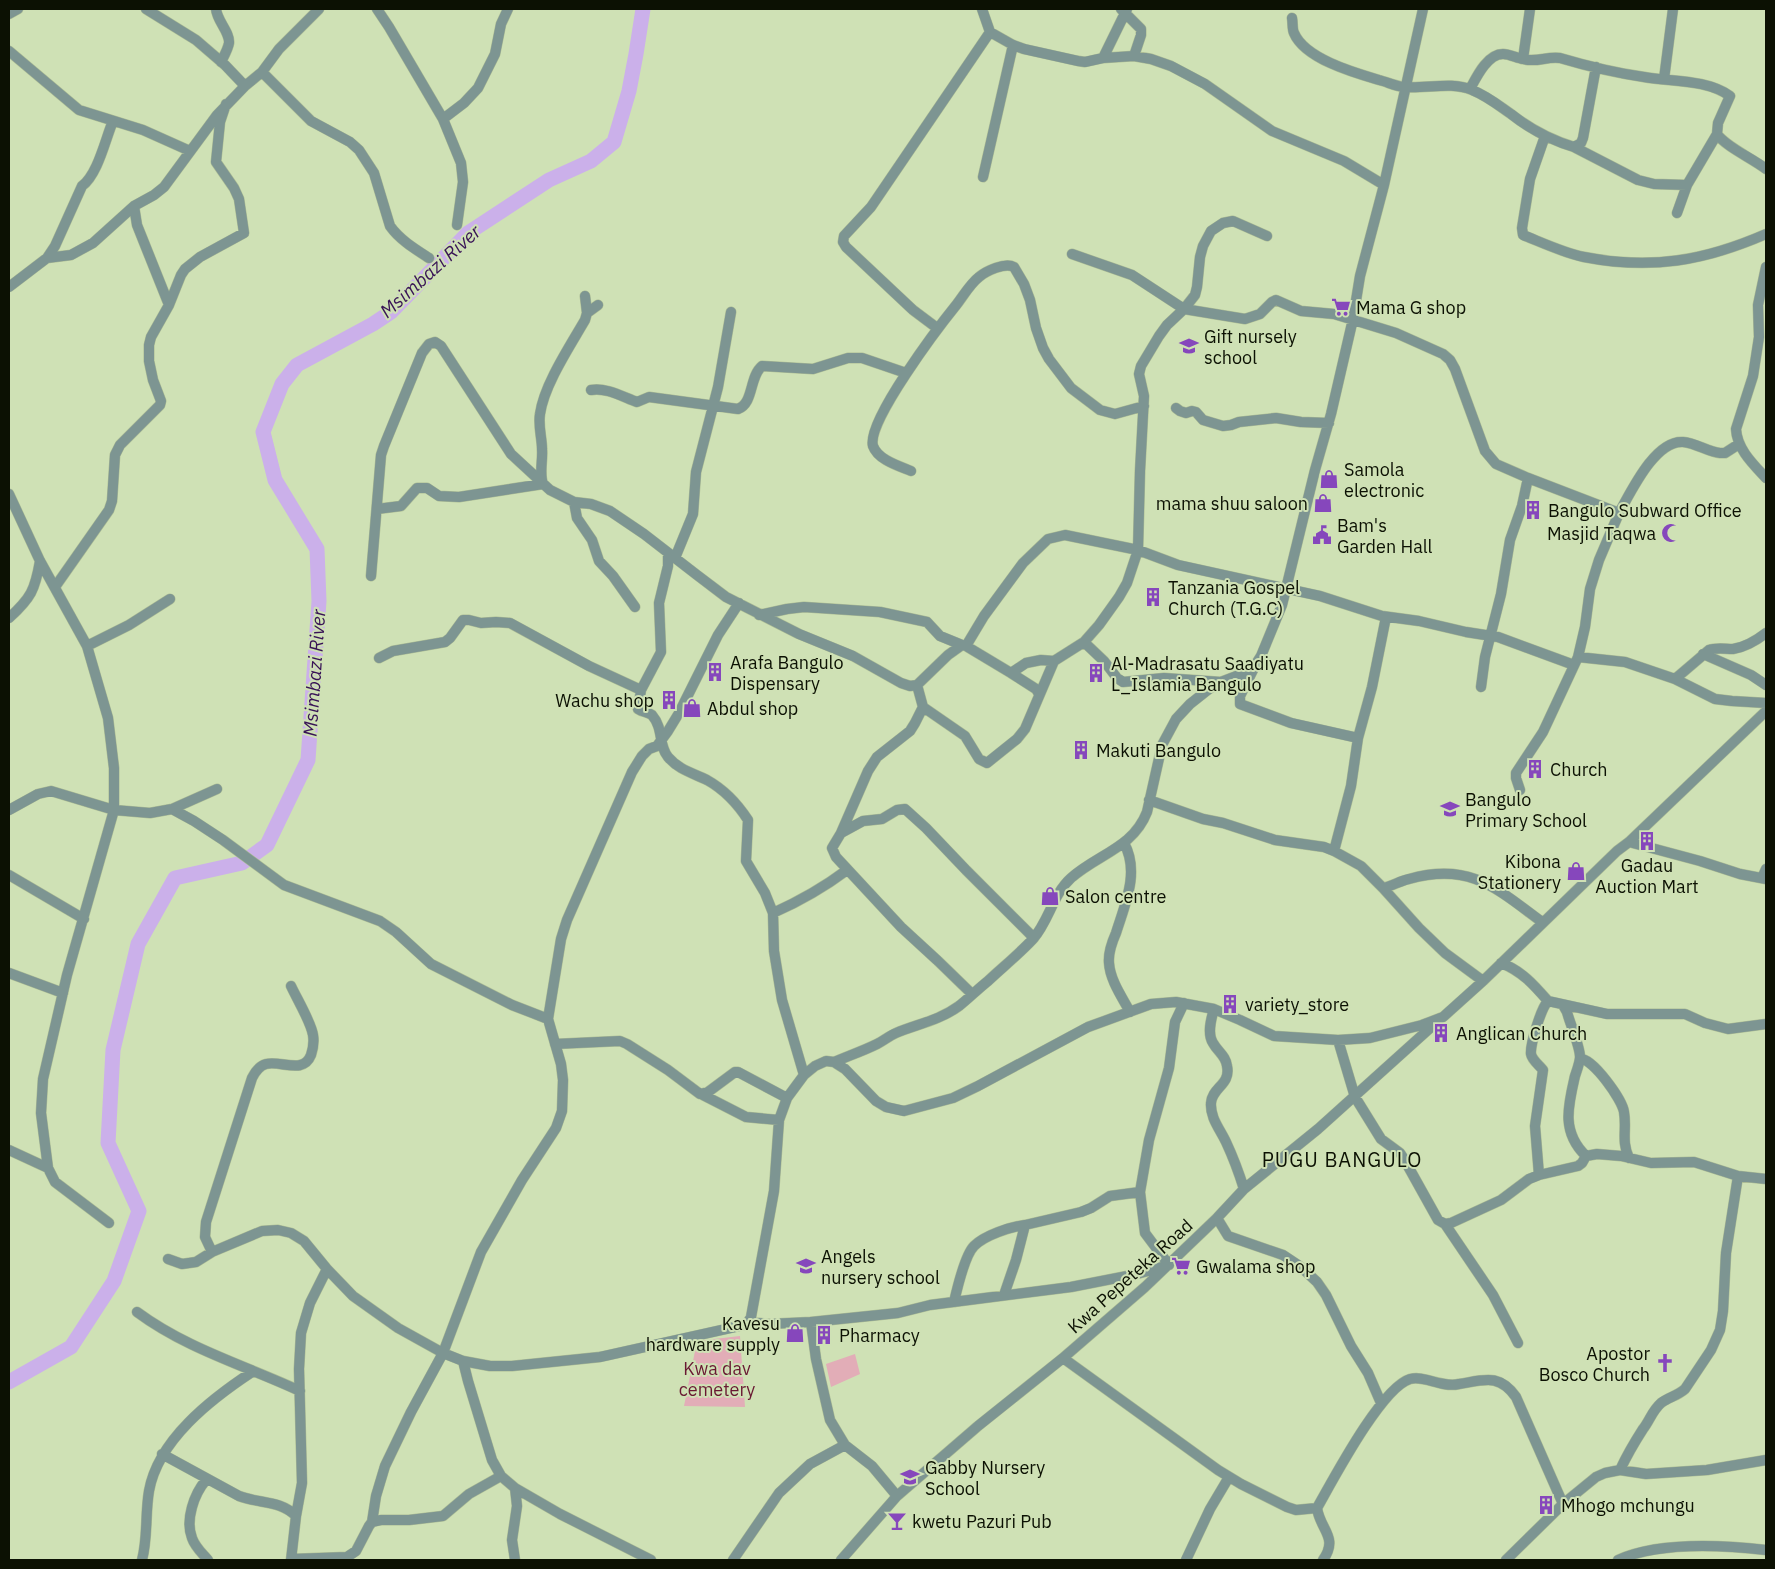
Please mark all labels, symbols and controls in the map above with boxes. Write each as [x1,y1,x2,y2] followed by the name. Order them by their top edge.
[375,219,486,323] water label: Msimbazi River
[1330,296,1352,318] supermarket icon: Mama G shop
[1356,296,1466,319] place label: Mama G shop
[1204,325,1297,369] place label: Gift nursely school
[1178,335,1200,357] school or university icon: Gift nursely school
[1344,458,1424,502] place label: Samola electronic
[1318,468,1340,490] shop icon: Samola electronic
[1156,492,1308,515] place label: mama shuu saloon
[1312,492,1334,514] shop icon: mama shuu saloon
[1522,499,1544,521] building icon: Bangulo Subward Office
[1548,499,1742,522] place label: Bangulo Subward Office
[1337,514,1433,558] place label: Bam's Garden Hall
[1547,522,1656,545] place label: Masjid Taqwa
[1660,522,1682,544] mosque icon: Masjid Taqwa
[1311,524,1333,546] public building icon: Bam's Garden Hall
[1168,576,1300,620] place label: Tanzania Gospel Church (T.G.C)
[1142,586,1164,608] building icon: Tanzania Gospel Church (T.G.C)
[298,607,330,737] water label: Msimbazi River
[730,651,844,695] place label: Arafa Bangulo Dispensary
[1111,652,1304,696] place label: Al-Madrasatu Saadiyatu L_Islamia Bangulo
[704,661,726,683] building icon: Arafa Bangulo Dispensary
[1085,662,1107,684] building icon: Al-Madrasatu Saadiyatu L_Islamia Bangulo
[555,689,654,712] place label: Wachu shop
[658,689,680,711] building icon: Wachu shop
[681,697,703,719] shop icon: Abdul shop
[707,697,798,720] place label: Abdul shop
[1070,739,1092,761] building icon: Makuti Bangulo
[1096,739,1221,762] place label: Makuti Bangulo
[1524,758,1546,780] building icon: Church
[1550,758,1607,781] place label: Church
[1465,788,1587,832] place label: Bangulo Primary School
[1439,798,1461,820] school or university icon: Bangulo Primary School
[1636,830,1658,852] building icon: Gadau Auction Mart
[1478,850,1561,894] place label: Kibona Stationery
[1595,854,1699,898] place label: Gadau Auction Mart
[1565,860,1587,882] shop icon: Kibona Stationery
[1039,885,1061,907] shop icon: Salon centre
[1065,885,1166,908] place label: Salon centre
[1219,993,1241,1015] building icon: variety_store
[1245,993,1349,1016] place label: variety_store
[1430,1022,1452,1044] building icon: Anglican Church
[1456,1022,1587,1045] place label: Anglican Church
[1262,1146,1422,1173] district label: PUGU BANGULO
[1063,1214,1197,1338] street label: Kwa Pepeteka Road
[821,1245,940,1289] place label: Angels nursery school
[795,1255,817,1277] school or university icon: Angels nursery school
[1170,1255,1192,1277] supermarket icon: Gwalama shop
[1196,1255,1315,1278] place label: Gwalama shop
[646,1312,780,1356] place label: Kavesu hardware supply
[784,1322,806,1344] shop icon: Kavesu hardware supply
[813,1324,835,1346] building icon: Pharmacy
[839,1324,920,1347] place label: Pharmacy
[1539,1342,1650,1386] place label: Apostor Bosco Church
[1654,1352,1676,1374] church icon: Apostor Bosco Church
[679,1357,755,1401] park label: Kwa dav cemetery
[925,1456,1045,1500] place label: Gabby Nursery School
[899,1466,921,1488] school or university icon: Gabby Nursery School
[1535,1494,1557,1516] building icon: Mhogo mchungu
[1561,1494,1695,1517] place label: Mhogo mchungu
[886,1510,908,1532] bar icon: kwetu Pazuri Pub
[912,1510,1052,1533] place label: kwetu Pazuri Pub

